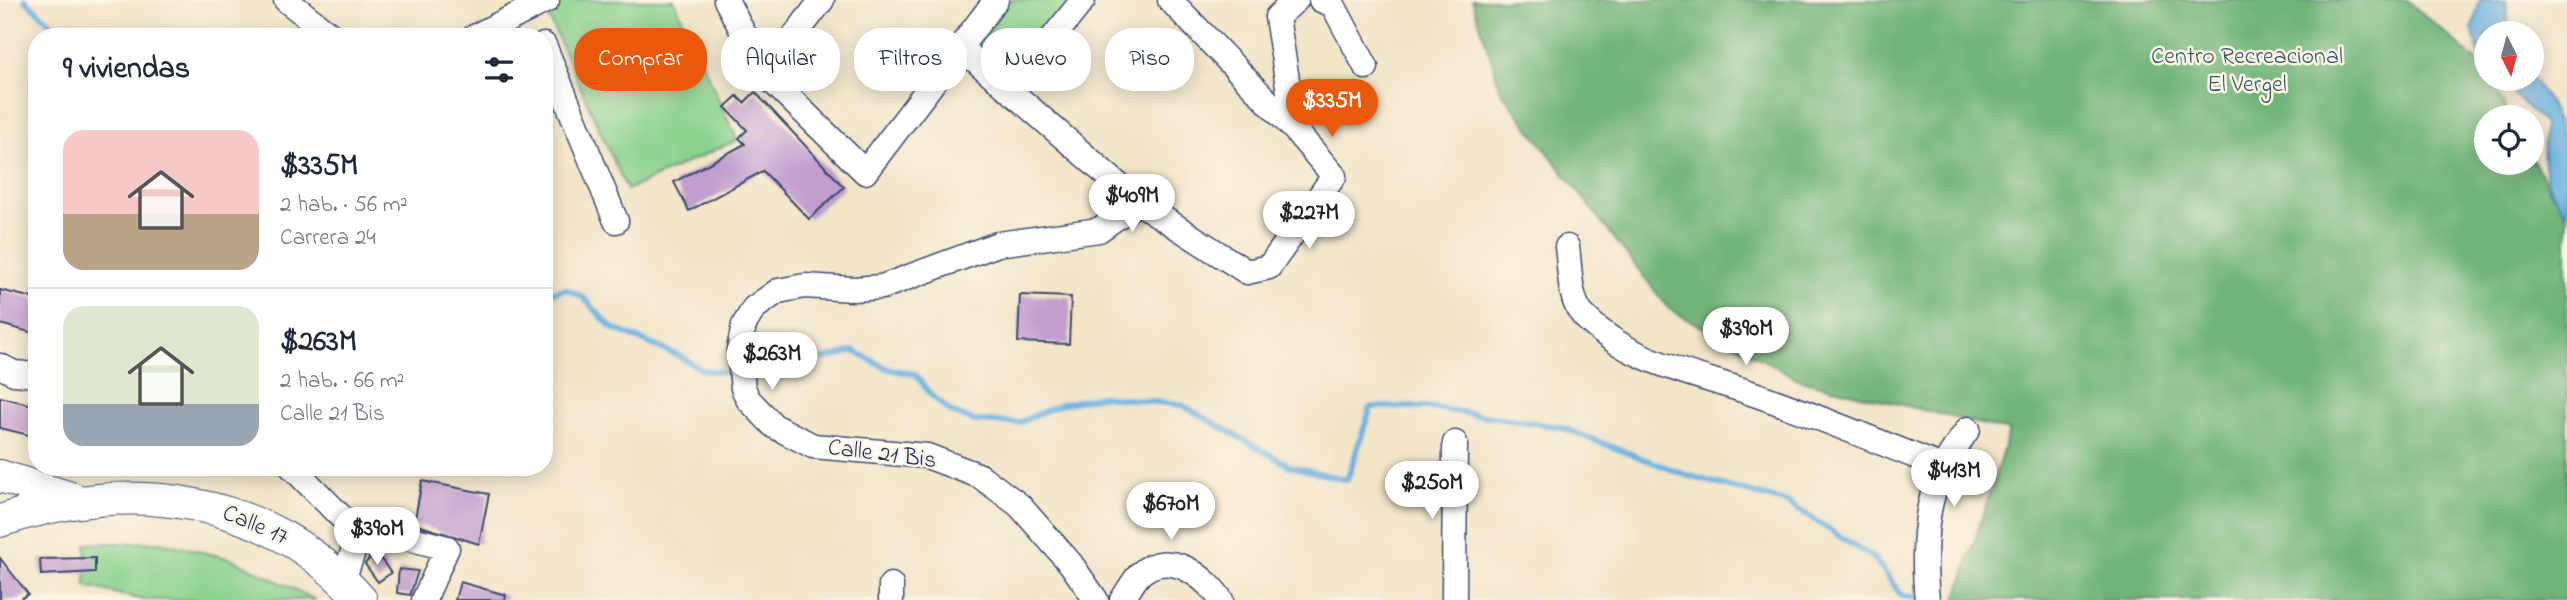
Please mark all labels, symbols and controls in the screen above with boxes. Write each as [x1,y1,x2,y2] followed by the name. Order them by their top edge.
[2474,21,2544,91] north arrow
[2474,21,2544,175] map controls
[574,28,707,91] chip: Comprar
[721,28,840,91] chip: Alquilar
[854,28,967,91] chip: Filtros
[981,28,1091,91] chip: Nuevo
[1105,28,1194,91] chip: Piso
[2151,40,2343,103] park label: Centro Recreacional El Vergel
[63,48,190,92] text: 9 viviendas
[480,51,518,89] icon: filters
[1283,80,1381,139] pin: $335M
[1302,85,1362,118] text: $335M
[2474,105,2544,175] button: locate
[280,145,358,189] text: $335M
[119,158,203,242] icon: home
[1083,174,1181,234] pin: $409M
[1105,180,1159,213] text: $409M
[280,189,407,222] text: 2 hab. · 56 m²
[1260,191,1358,251] pin: $227M
[1279,197,1339,230] text: $227M
[280,222,376,255] text: Carrera 24
[1697,308,1795,367] pin: $390M
[1719,313,1773,346] text: $390M
[280,321,357,365] text: $263M
[723,332,821,392] pin: $263M
[119,334,203,418] icon: home
[743,338,801,371] text: $263M
[280,365,404,398] text: 2 hab. · 66 m²
[280,398,385,431] text: Calle 21 Bis
[826,431,938,479] street label: Calle 21 Bis
[1905,449,2003,509] pin: $413M
[1927,455,1981,488] text: $413M
[1383,462,1481,521] pin: $250M
[1401,467,1463,500] text: $250M
[1122,482,1220,542] pin: $670M
[1142,488,1200,521] text: $670M
[217,497,293,556] street label: Calle 17
[328,508,426,567] pin: $390M
[350,513,404,546] text: $390M

